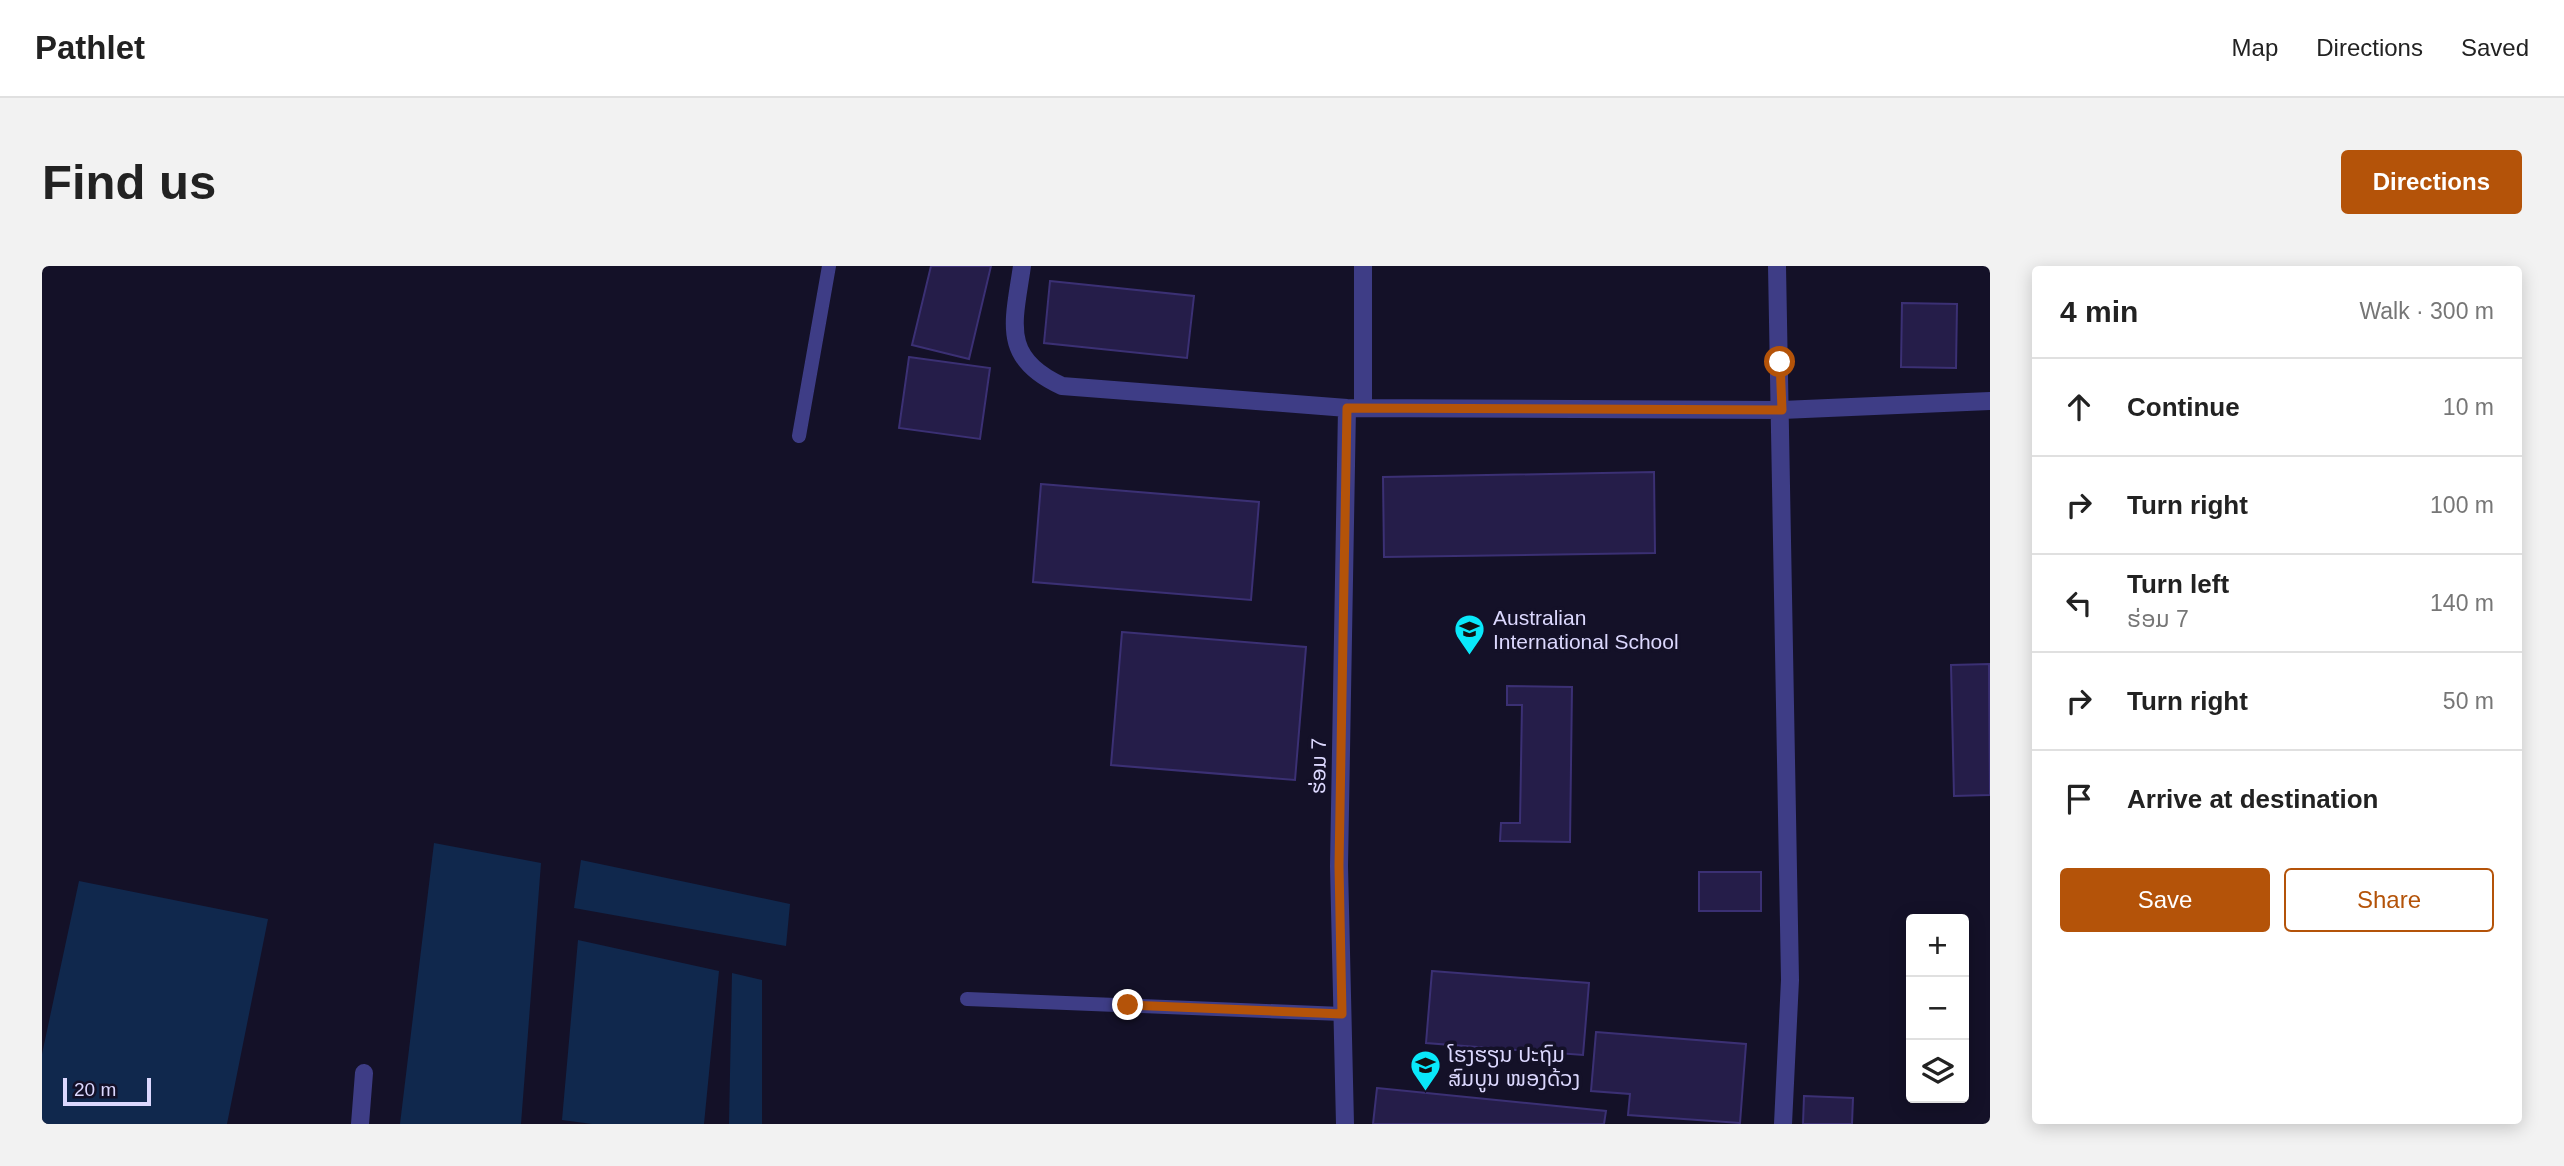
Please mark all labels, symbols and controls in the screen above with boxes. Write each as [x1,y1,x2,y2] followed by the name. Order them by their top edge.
[35,29,145,66] text: Pathlet
[2232,34,2278,61] text: Map
[2316,34,2423,61] text: Directions
[2461,34,2529,61] text: Saved
[2341,150,2522,214] button: Directions
[42,155,216,209] text: Find us
[2060,295,2138,328] text: 4 min
[2359,298,2494,324] text: Walk · 300 m
[1764,346,1795,377] route start
[2060,388,2098,426] icon: ahead
[2127,392,2240,422] text: Continue
[2443,394,2494,420] text: 10 m
[2060,486,2098,524] icon: right
[2127,490,2248,520] text: Turn right
[2430,492,2494,518] text: 100 m
[2127,569,2229,599] text: Turn left
[2060,584,2098,622] icon: left
[2430,590,2494,616] text: 140 m
[1493,606,1679,653] place label: Australian International School
[2127,606,2189,632] text: ຮ່ອມ 7
[1453,612,1487,656] school or university icon: Australian International School
[2060,682,2098,720] icon: right
[2127,686,2248,716] text: Turn right
[2443,688,2494,714] text: 50 m
[1306,738,1330,794] street label: ຮ່ອມ 7
[2060,780,2098,818] icon: arrive
[2127,784,2378,814] text: Arrive at destination
[2060,868,2270,932] button: Save
[2284,868,2494,932] button: Share
[1906,914,1969,1103] map controls
[1906,914,1969,977] button: +
[1906,977,1969,1040] button: −
[1112,989,1143,1020] route end
[1906,1040,1969,1103] button: layers
[1447,1043,1580,1093] place label: ໂຮງຮຽນ ປະຖົມ ສົມບູນ ໜອງດ້ວງ
[1408,1049,1442,1093] school or university icon: ໂຮງຮຽນ ປະຖົມ ສົມບູນ ໜອງດ້ວງ
[63,1075,150,1107] scale bar
[74,1079,116,1100] text: 20 m

